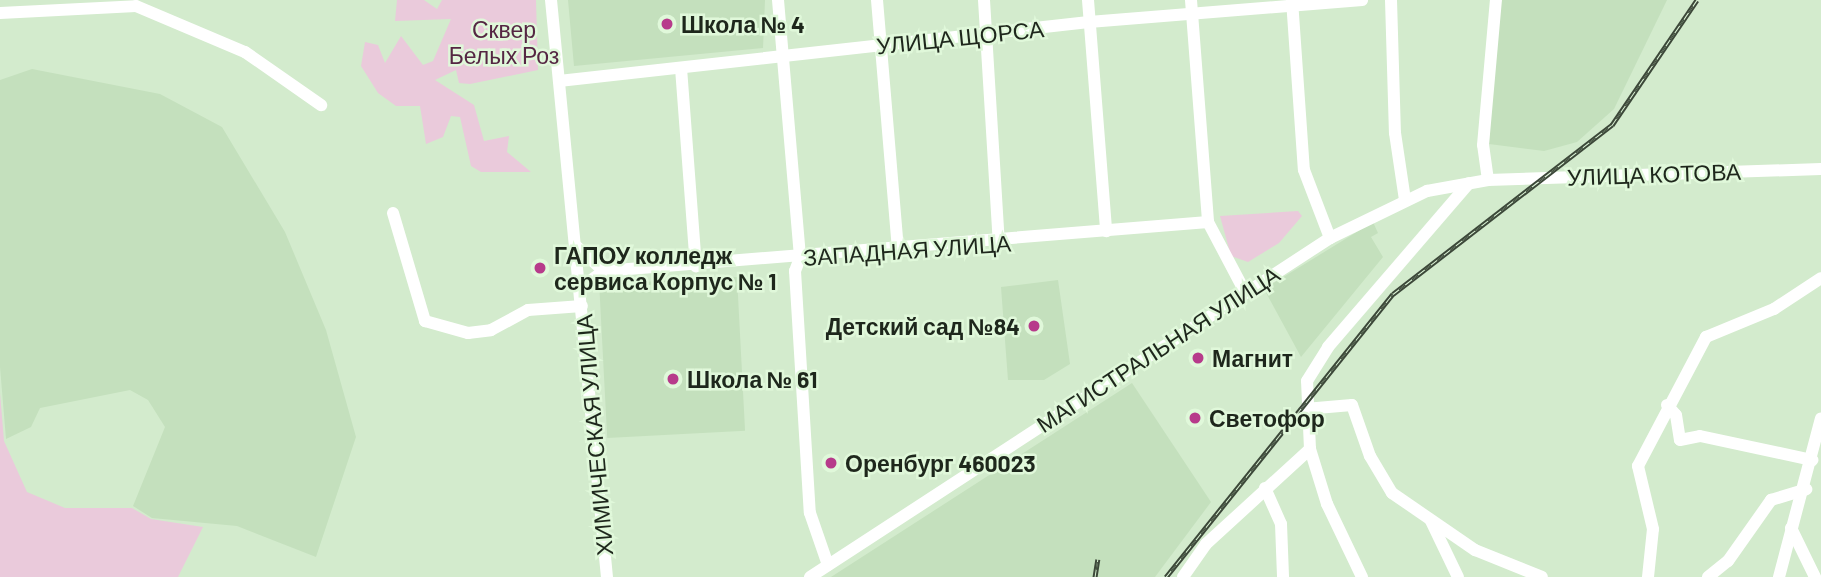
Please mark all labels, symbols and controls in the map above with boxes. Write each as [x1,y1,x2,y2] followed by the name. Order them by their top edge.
[681,10,805,38] place label: Школа № 4
[875,14,1045,60] street label: УЛИЦА ЩОРСА
[449,15,559,69] park label: Сквер Белых Роз
[659,16,675,32] marker: Школа № 4
[1566,157,1742,191] street label: УЛИЦА КОТОВА
[802,229,1012,271] street label: ЗАПАДНАЯ УЛИЦА
[554,241,776,295] place label: ГАПОУ колледж сервиса Корпус № 1
[532,260,548,276] marker: ГАПОУ колледж сервиса Корпус № 1
[1031,260,1285,438] street label: МАГИСТРАЛЬНАЯ УЛИЦА
[826,312,1020,340] place label: Детский сад №84
[570,313,618,557] street label: ХИМИЧЕСКАЯ УЛИЦА
[1026,318,1042,334] marker: Детский сад №84
[1212,344,1293,372] place label: Магнит
[1190,350,1206,366] marker: Магнит
[687,365,817,393] place label: Школа № 61
[665,371,681,387] marker: Школа № 61
[1209,404,1325,432] place label: Светофор
[1187,410,1203,426] marker: Светофор
[845,449,1036,477] place label: Оренбург 460023
[823,455,839,471] marker: Оренбург 460023

